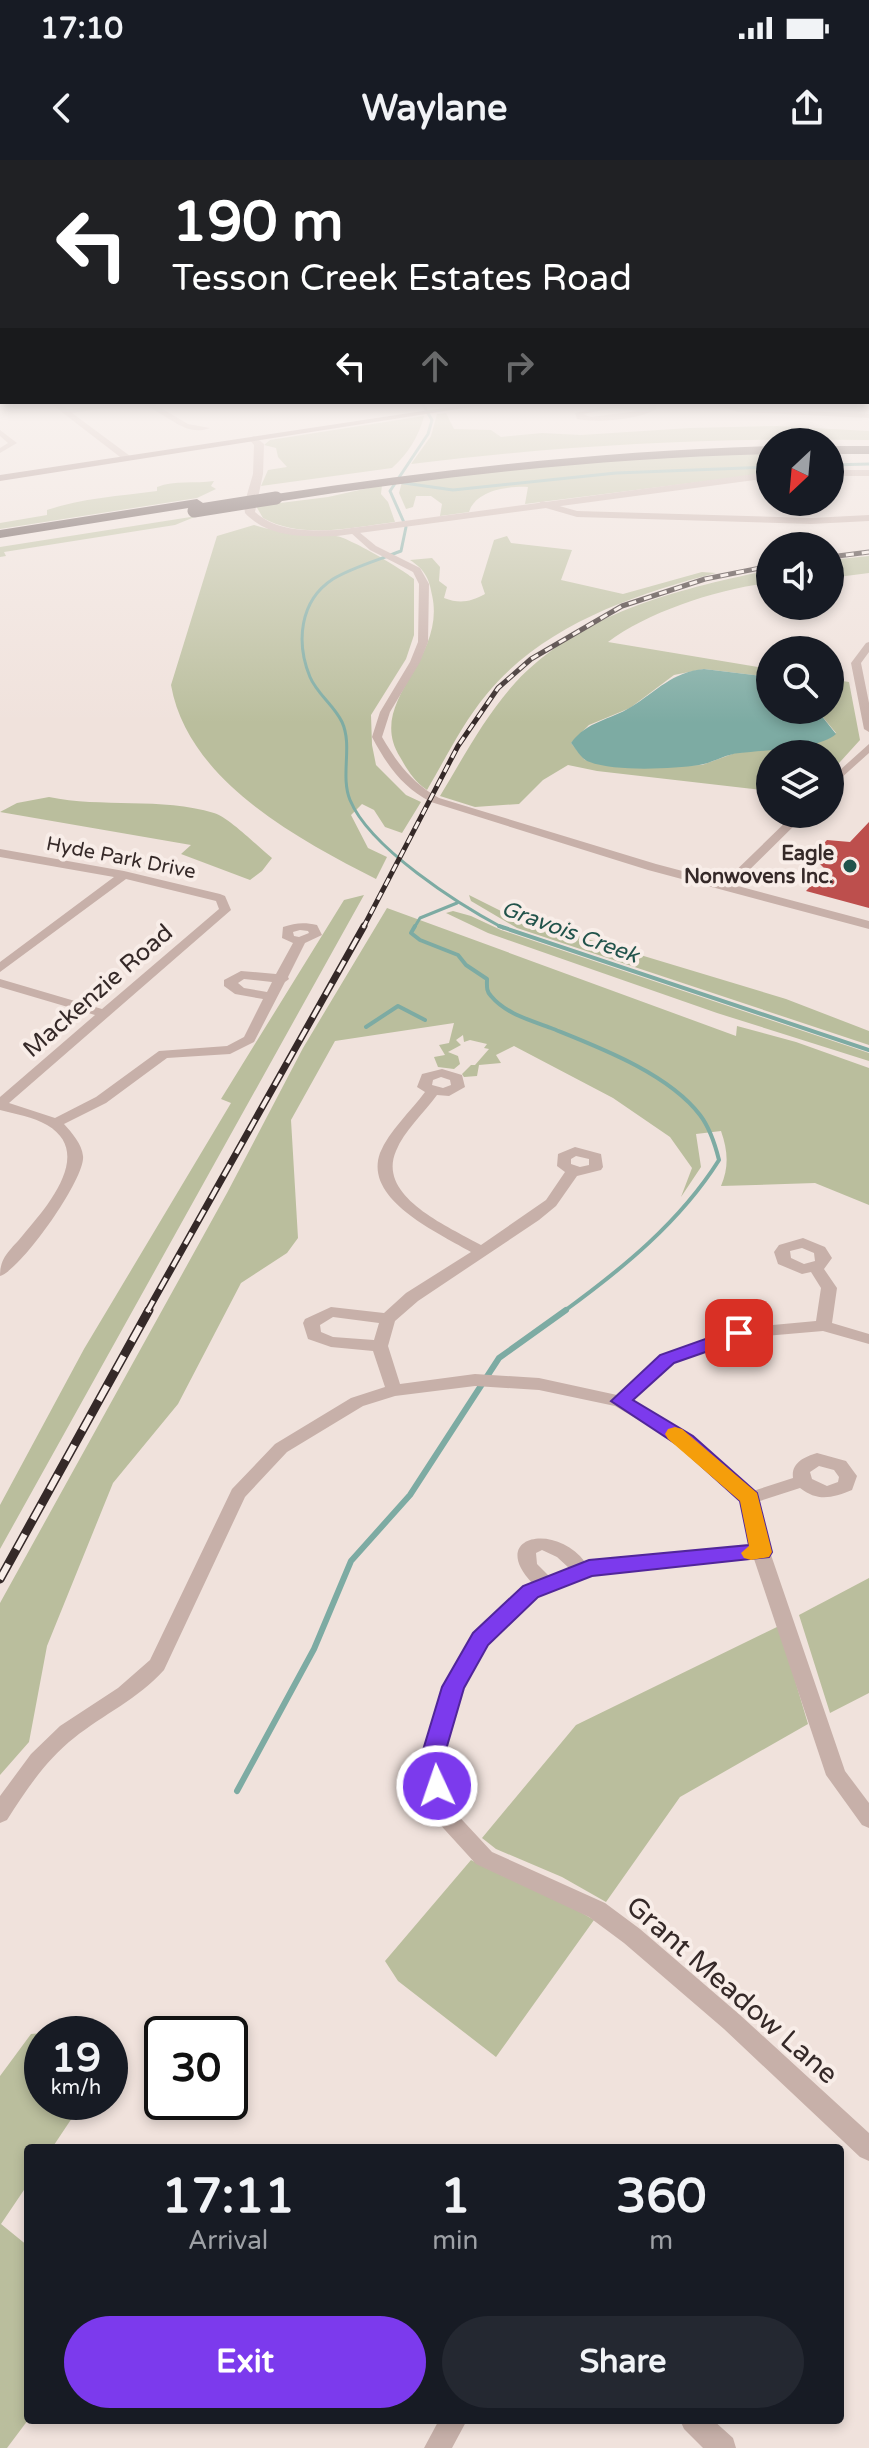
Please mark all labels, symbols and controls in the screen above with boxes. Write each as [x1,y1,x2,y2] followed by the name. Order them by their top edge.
[40,10,123,47] text: 17:10
[40,86,84,130] icon: back
[785,86,829,130] icon: share
[362,87,507,130] text: Waylane
[172,189,343,256] text: 190 m
[40,192,144,296] icon: left
[172,257,632,300] text: Tesson Creek Estates Road
[329,344,373,388] icon: left
[413,344,457,388] icon: ahead
[497,344,541,388] icon: right
[756,428,844,516] north arrow
[756,428,844,828] map controls
[756,532,844,620] button: sound
[756,636,844,724] button: search
[756,740,844,828] button: layers
[44,832,198,884] street label: Hyde Park Drive
[684,842,834,889] place label: Eagle Nonwovens Inc.
[841,857,859,875] marker: Eagle Nonwovens Inc.
[498,895,644,970] water label: Gravois Creek
[17,918,179,1064] street label: Mackenzie Road
[705,1299,773,1367] pin
[717,1311,761,1355] icon: arrive
[395,1744,479,1828] position arrow
[619,1889,845,2091] street label: Grant Meadow Lane
[144,2016,248,2120] speed limit sign: 30
[51,2034,101,2082] text: 19
[51,2076,101,2100] text: km/h
[162,2168,295,2226] text: 17:11
[440,2168,470,2226] text: 1
[616,2168,706,2226] text: 360
[188,2225,268,2256] text: Arrival
[432,2225,478,2256] text: min
[649,2225,673,2256] text: m
[64,2316,426,2408] button: Exit
[442,2316,804,2408] button: Share

